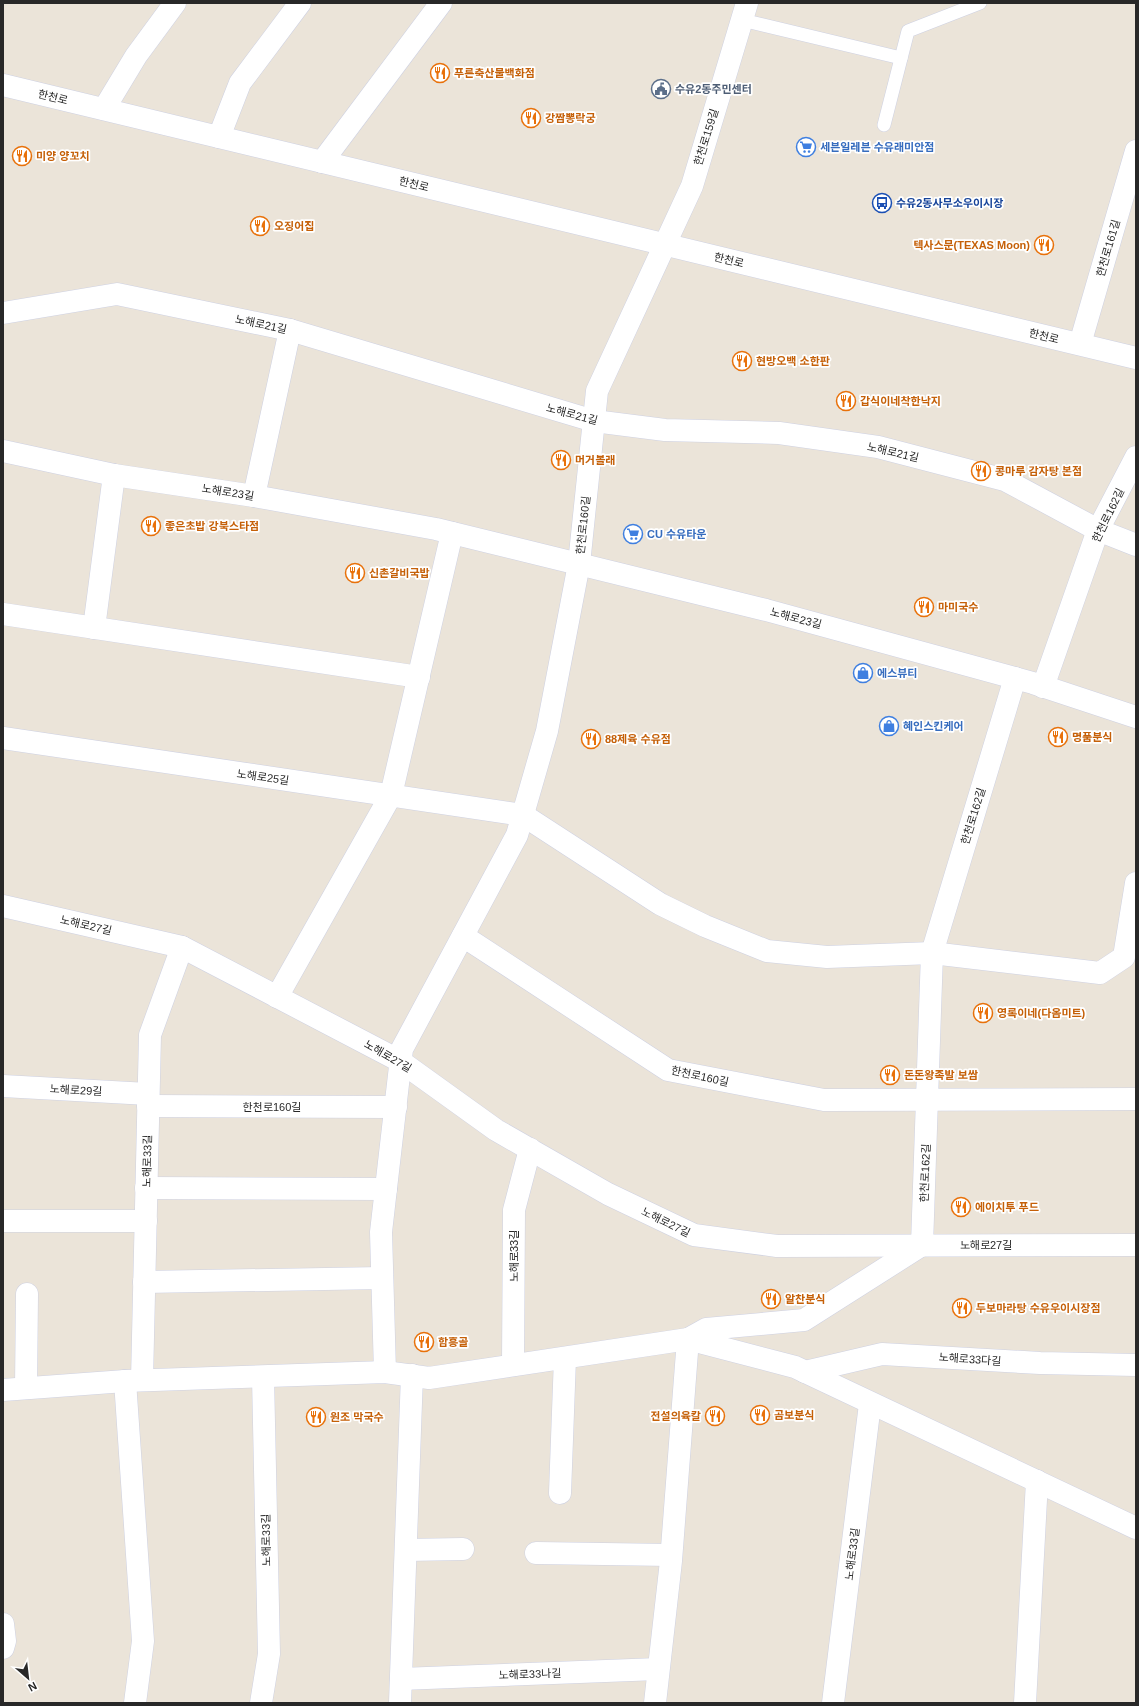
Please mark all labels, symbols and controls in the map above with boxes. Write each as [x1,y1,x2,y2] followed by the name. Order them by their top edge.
[429,62,451,84] restaurant icon: 푸른축산물백화점
[454,67,535,79] place label: 푸른축산물백화점
[650,78,672,100] public building icon: 수유2동주민센터
[675,83,752,95] place label: 수유2동주민센터
[37,88,69,106] street label: 한천로
[520,107,542,129] restaurant icon: 강짬뽕락궁
[692,107,720,167] street label: 한천로159길
[545,112,596,124] place label: 강짬뽕락궁
[795,136,817,158] supermarket icon: 세븐일레븐 수유래미안점
[820,141,934,153] place label: 세븐일레븐 수유래미안점
[11,145,33,167] restaurant icon: 미양 양꼬치
[36,150,90,162] place label: 미양 양꼬치
[398,175,430,193] street label: 한천로
[871,192,893,214] bus stop icon: 수유2동사무소우이시장
[896,197,1003,209] place label: 수유2동사무소우이시장
[249,215,271,237] restaurant icon: 오징어집
[1094,218,1122,278] street label: 한천로161길
[274,220,314,232] place label: 오징어집
[1033,234,1055,256] restaurant icon: 텍사스문(TEXAS Moon)
[913,239,1030,251] place label: 텍사스문(TEXAS Moon)
[713,251,745,269] street label: 한천로
[234,313,288,335] street label: 노해로21길
[1028,327,1060,345] street label: 한천로
[731,350,753,372] restaurant icon: 현방오백 소한판
[756,355,830,367] place label: 현방오백 소한판
[835,390,857,412] restaurant icon: 갑식이네착한낙지
[860,395,941,407] place label: 갑식이네착한낙지
[545,401,599,427] street label: 노해로21길
[866,440,920,464] street label: 노해로21길
[550,449,572,471] restaurant icon: 머거볼래
[575,454,615,466] place label: 머거볼래
[970,460,992,482] restaurant icon: 콩마루 감자탕 본점
[995,465,1082,477] place label: 콩마루 감자탕 본점
[201,482,255,502] street label: 노해로23길
[1090,486,1126,544] street label: 한천로162길
[574,495,592,555] street label: 한천로160길
[140,515,162,537] restaurant icon: 좋은초밥 강북스타점
[165,520,259,532] place label: 좋은초밥 강북스타점
[622,523,644,545] supermarket icon: CU 수유타운
[647,528,706,540] place label: CU 수유타운
[344,562,366,584] restaurant icon: 신촌갈비국밥
[369,567,430,579] place label: 신촌갈비국밥
[913,596,935,618] restaurant icon: 마미국수
[938,601,978,613] place label: 마미국수
[769,605,823,631] street label: 노해로23길
[852,662,874,684] shop icon: 에스뷰티
[877,667,917,679] place label: 에스뷰티
[878,715,900,737] shop icon: 혜인스킨케어
[903,720,964,732] place label: 혜인스킨케어
[1047,726,1069,748] restaurant icon: 명품분식
[580,728,602,750] restaurant icon: 88제육 수유점
[1072,731,1112,743] place label: 명품분식
[605,733,671,745] place label: 88제육 수유점
[236,767,290,787] street label: 노해로25길
[959,786,987,846] street label: 한천로162길
[59,913,113,937] street label: 노해로27길
[972,1002,994,1024] restaurant icon: 영록이네(다옴미트)
[997,1007,1086,1019] place label: 영록이네(다옴미트)
[362,1038,414,1074] street label: 노해로27길
[670,1064,730,1088] street label: 한천로160길
[879,1064,901,1086] restaurant icon: 돈돈왕족발 보쌈
[904,1069,978,1081] place label: 돈돈왕족발 보쌈
[49,1083,103,1097] street label: 노해로29길
[243,1101,301,1113] street label: 한천로160길
[141,1135,153,1187] street label: 노해로33길
[918,1143,932,1203] street label: 한천로162길
[950,1196,972,1218] restaurant icon: 에이치투 푸드
[975,1201,1039,1213] place label: 에이치투 푸드
[640,1205,692,1239] street label: 노해로27길
[508,1230,520,1282] street label: 노해로33길
[960,1239,1012,1251] street label: 노해로27길
[760,1288,782,1310] restaurant icon: 알찬분식
[785,1293,825,1305] place label: 알찬분식
[951,1297,973,1319] restaurant icon: 두보마라탕 수유우이시장점
[976,1302,1101,1314] place label: 두보마라탕 수유우이시장점
[413,1331,435,1353] restaurant icon: 함흥골
[438,1336,468,1348] place label: 함흥골
[938,1351,1002,1367] street label: 노해로33다길
[749,1404,771,1426] restaurant icon: 곰보분식
[704,1405,726,1427] restaurant icon: 전설의육칼
[305,1406,327,1428] restaurant icon: 원조 막국수
[774,1409,814,1421] place label: 곰보분식
[650,1410,701,1422] place label: 전설의육칼
[330,1411,384,1423] place label: 원조 막국수
[260,1514,272,1566] street label: 노해로33길
[843,1527,861,1581] street label: 노해로33길
[8,1658,48,1698] north arrow
[498,1667,562,1681] street label: 노해로33나길
[26,1680,39,1694] text: N

